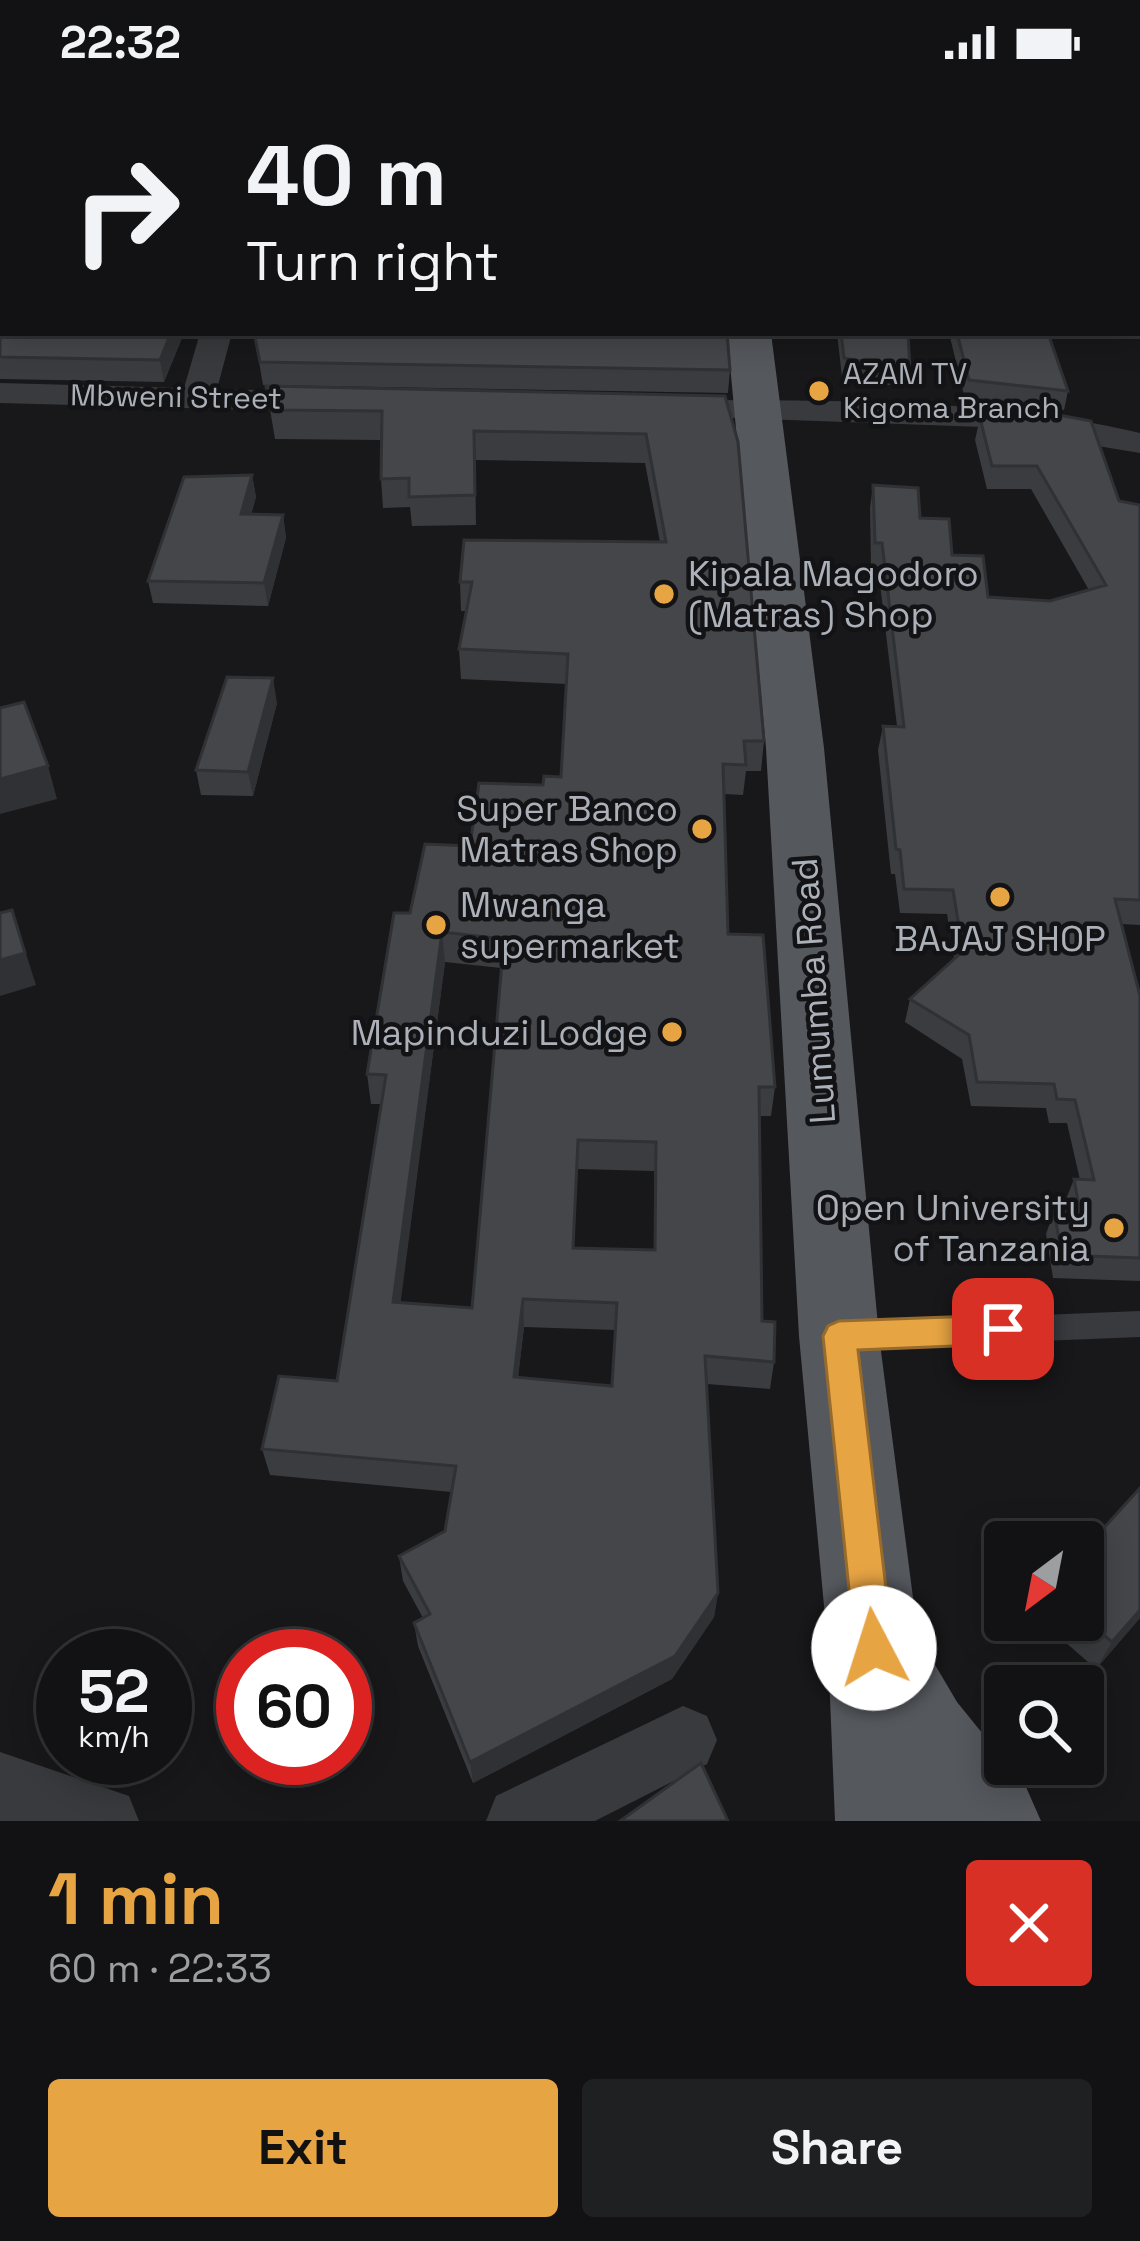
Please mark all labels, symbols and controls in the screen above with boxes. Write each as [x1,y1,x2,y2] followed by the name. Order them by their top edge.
[60,14,181,71] text: 22:32
[246,122,447,230] text: 40 m
[48,132,204,288] icon: right
[246,227,499,296] text: Turn right
[843,354,1060,427] place label: AZAM TV Kigoma Branch
[70,375,282,418] street label: Mbweni Street
[806,378,832,404] marker: AZAM TV Kigoma Branch
[688,551,979,638] place label: Kipala Magodoro (Matras) Shop
[651,581,677,607] marker: Kipala Magodoro (Matras) Shop
[456,786,678,873] place label: Super Banco Matras Shop
[689,816,715,842] marker: Super Banco Matras Shop
[782,856,846,1126] street label: Lumumba Road
[460,882,680,969] place label: Mwanga supermarket
[987,884,1013,910] marker: BAJAJ SHOP
[423,912,449,938] marker: Mwanga supermarket
[894,916,1106,962] place label: BAJAJ SHOP
[351,1010,648,1056] place label: Mapinduzi Lodge
[659,1019,685,1045] marker: Mapinduzi Lodge
[816,1185,1090,1272] place label: Open University of Tanzania
[1101,1215,1127,1241] marker: Open University of Tanzania
[952,1278,1054,1380] pin
[970,1296,1036,1362] icon: arrive
[984,1521,1104,1641] north arrow
[984,1521,1104,1785] map controls
[811,1585,937,1711] position arrow
[216,1629,372,1785] speed limit sign: 60
[78,1653,150,1730] text: 52
[984,1665,1104,1785] button: search
[78,1717,150,1756] text: km/h
[48,1853,224,1945] text: 1 min
[966,1860,1092,1986] button: close
[48,1944,272,1993] text: 60 m · 22:33
[48,2079,558,2217] button: Exit
[582,2079,1092,2217] button: Share

